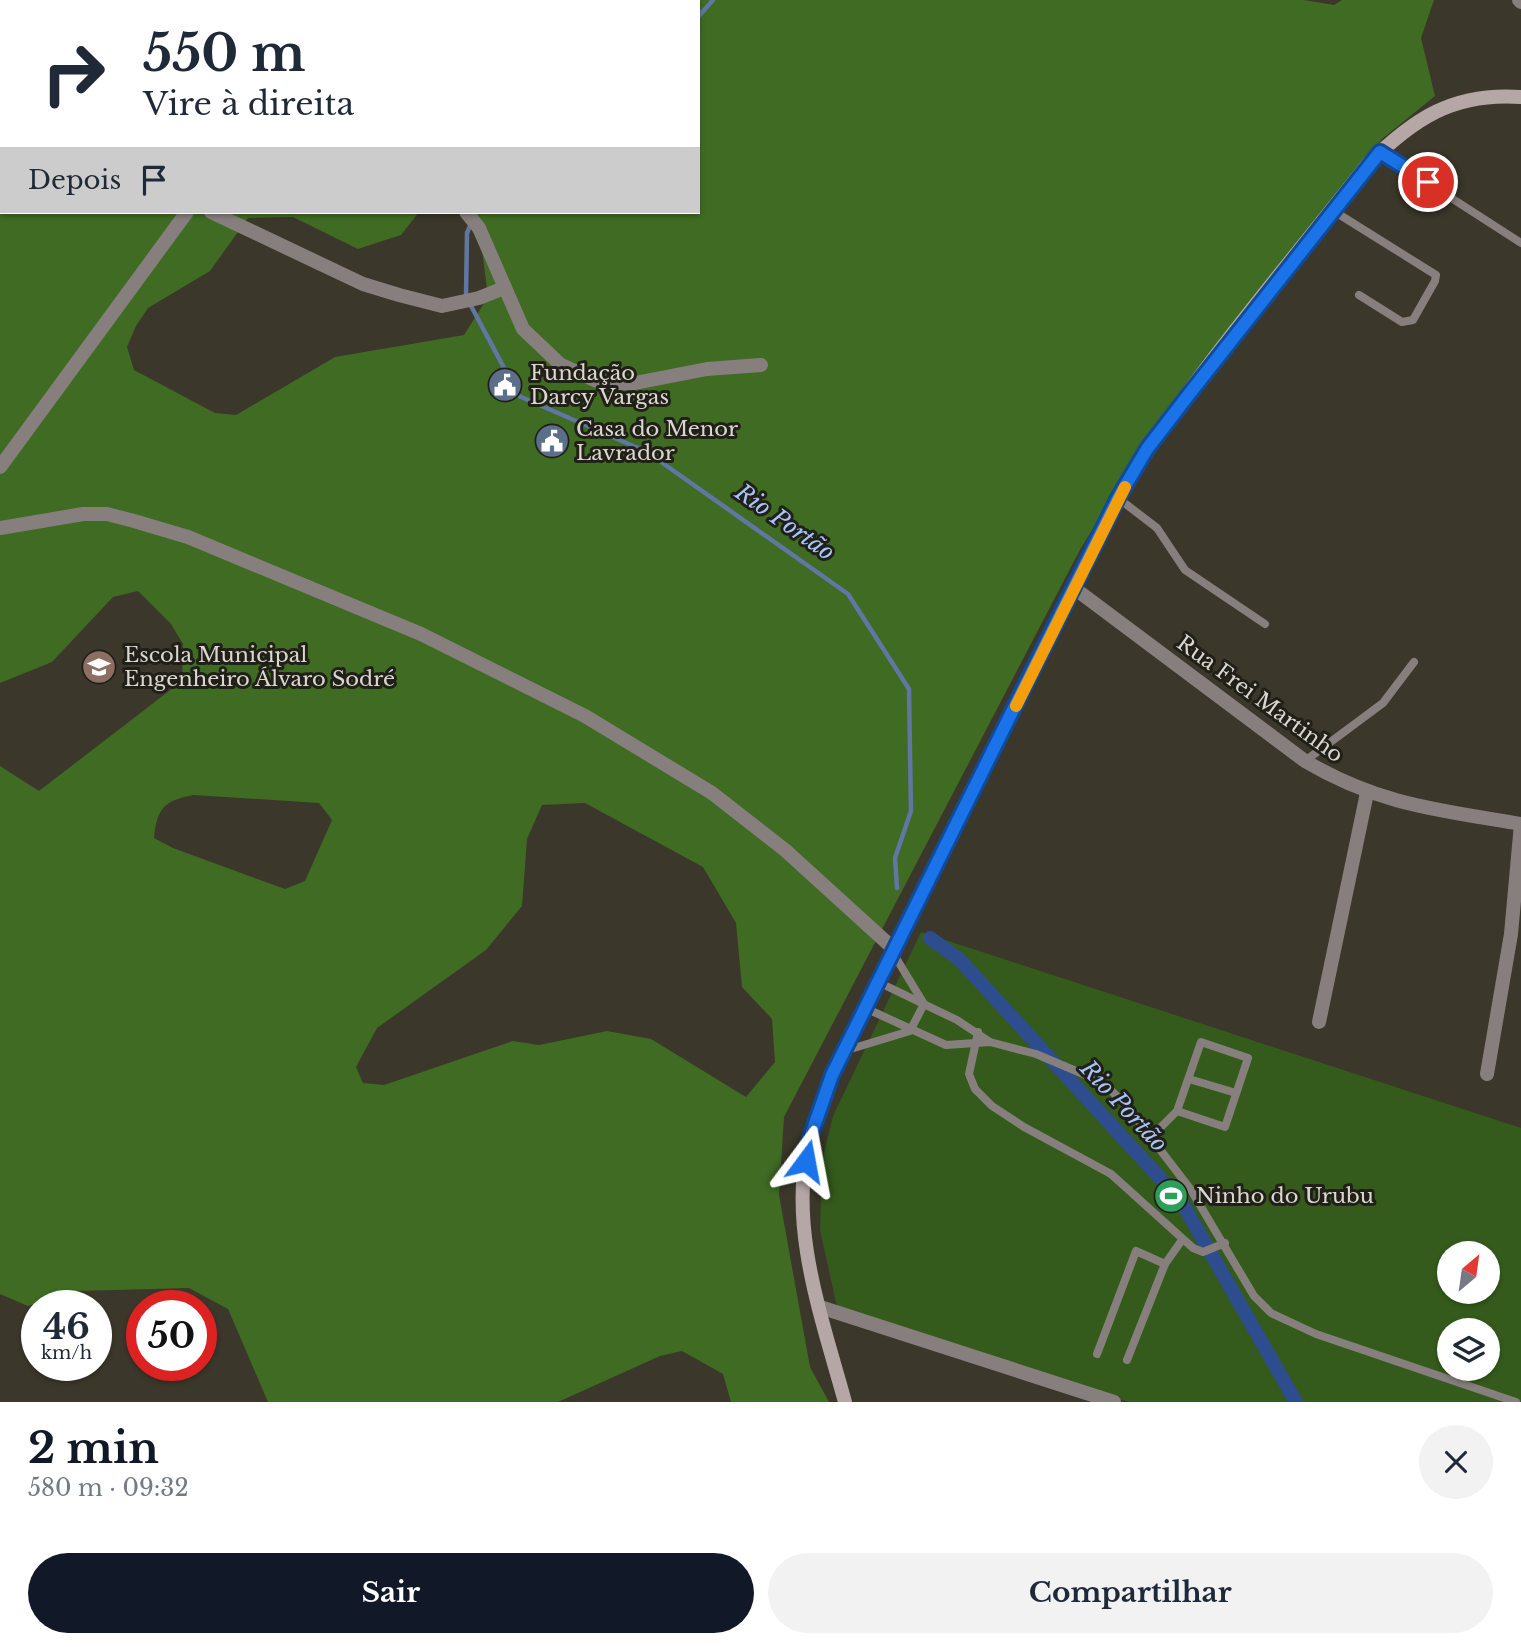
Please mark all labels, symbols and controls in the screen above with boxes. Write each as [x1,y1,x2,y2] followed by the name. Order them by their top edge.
[143,23,306,84] text: 550 m
[28,28,119,119] icon: right
[143,84,354,124] text: Vire à direita
[1398,152,1458,212] pin
[135,161,173,199] icon: arrive
[1409,163,1447,201] icon: arrive
[28,164,121,196] text: Depois
[530,360,669,410] place label: Fundação Darcy Vargas
[486,366,524,404] public building icon: Fundação Darcy Vargas
[576,416,738,466] place label: Casa do Menor Lavrador
[533,422,571,460] public building icon: Casa do Menor Lavrador
[729,477,840,566] water label: Rio Portão
[1172,630,1348,768] street label: Rua Frei Martinho
[124,642,395,692] place label: Escola Municipal Engenheiro Álvaro Sodré
[80,648,118,686] school or university icon: Escola Municipal Engenheiro Álvaro Sodré
[1074,1054,1173,1158] water label: Rio Portão
[769,1124,843,1198] position arrow
[1152,1177,1190,1215] sports icon: Ninho do Urubu
[1196,1183,1374,1209] place label: Ninho do Urubu
[1437,1241,1500,1304] north arrow
[1437,1241,1500,1381] map controls
[126,1290,217,1381] speed limit sign: 50
[43,1305,90,1348] text: 46
[1437,1318,1500,1381] button: layers
[41,1342,92,1364] text: km/h
[28,1422,159,1474] text: 2 min
[1419,1425,1493,1499] button: close
[28,1474,189,1502] text: 580 m · 09:32
[28,1553,754,1633] button: Sair
[768,1553,1493,1633] button: Compartilhar

